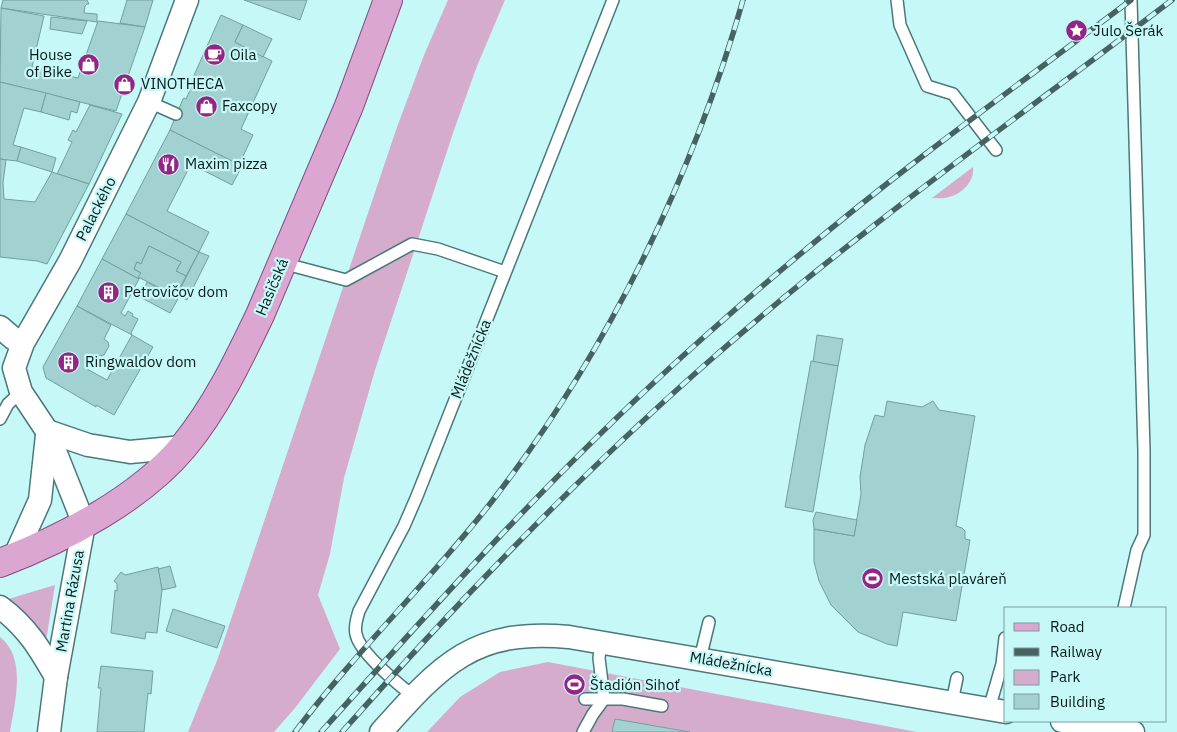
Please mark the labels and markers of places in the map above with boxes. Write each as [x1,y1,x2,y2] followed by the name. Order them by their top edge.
[1065,19,1089,43] place icon: Julo Šerák
[1093,21,1164,40] place label: Julo Šerák
[202,43,226,67] cafe icon: Oila
[26,45,72,81] place label: House of Bike
[230,45,256,64] place label: Oila
[76,52,100,76] shop icon: House of Bike
[113,72,137,96] shop icon: VINOTHECA
[141,74,224,93] place label: VINOTHECA
[194,94,218,118] shop icon: Faxcopy
[222,96,278,115] place label: Faxcopy
[157,152,181,176] restaurant icon: Maxim pizza
[185,154,268,173] place label: Maxim pizza
[96,280,120,304] building icon: Petrovičov dom
[124,282,228,301] place label: Petrovičov dom
[57,350,81,374] building icon: Ringwaldov dom
[85,352,196,371] place label: Ringwaldov dom
[861,567,885,591] sports icon: Mestská plaváreň
[889,569,1007,588] place label: Mestská plaváreň
[562,673,586,697] sports icon: Štadión Sihoť
[590,675,680,694] place label: Štadión Sihoť

